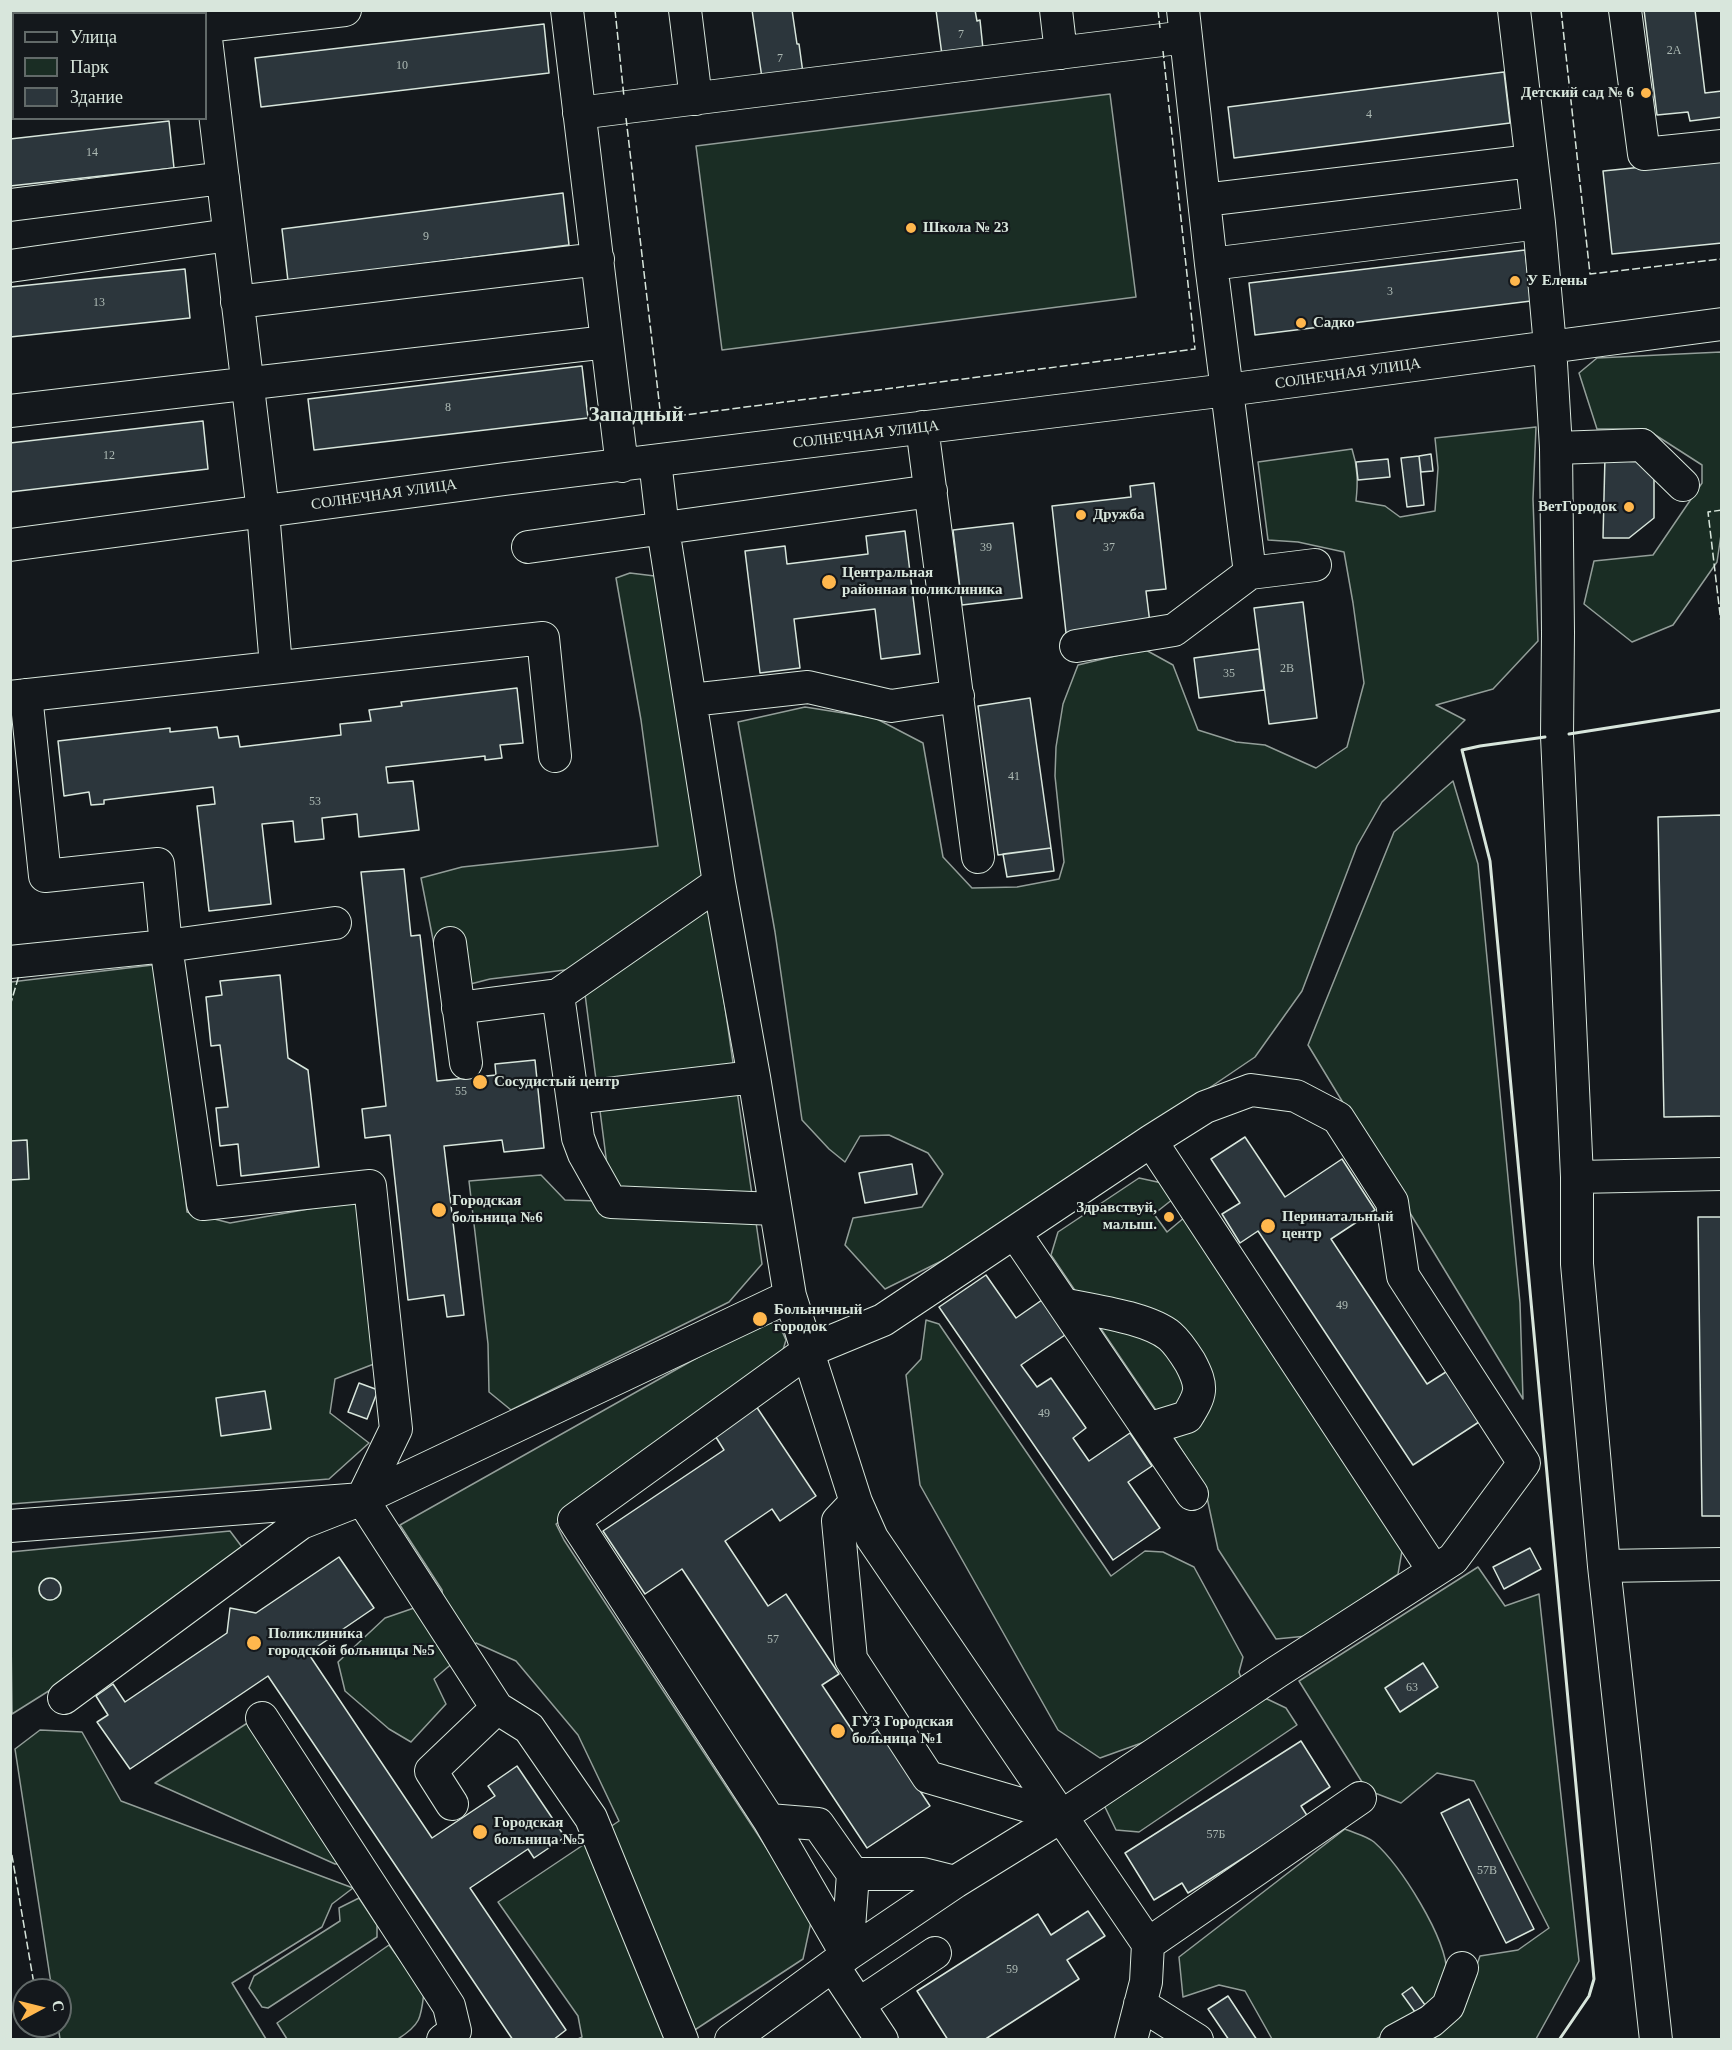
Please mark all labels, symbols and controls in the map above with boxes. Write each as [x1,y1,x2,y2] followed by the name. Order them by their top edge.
[12,12,207,120] legend
[70,27,117,47] text: Улица
[958,28,964,42] house number: 7
[1667,44,1681,58] house number: 2А
[777,52,783,66] house number: 7
[70,57,109,77] text: Парк
[396,59,408,73] house number: 10
[1521,84,1634,102] place label: Детский сад № 6
[1639,86,1653,100] marker: Детский сад № 6
[70,87,123,107] text: Здание
[1366,108,1372,122] house number: 4
[86,146,98,160] house number: 14
[923,219,1009,237] place label: Школа № 23
[904,221,918,235] marker: Школа № 23
[423,230,429,244] house number: 9
[1527,272,1587,290] place label: У Елены
[1508,274,1522,288] marker: У Елены
[1387,285,1393,299] house number: 3
[93,296,105,310] house number: 13
[1313,314,1355,332] place label: Садко
[1294,316,1308,330] marker: Садко
[1274,355,1422,393] street label: СОЛНЕЧНАЯ УЛИЦА
[445,401,451,415] house number: 8
[588,403,684,429] district label: Западный
[792,417,940,453] street label: СОЛНЕЧНАЯ УЛИЦА
[103,449,115,463] house number: 12
[310,476,458,514] street label: СОЛНЕЧНАЯ УЛИЦА
[1538,498,1617,516] place label: ВетГородок
[1622,500,1636,514] marker: ВетГородок
[1093,506,1144,524] place label: Дружба
[1074,508,1088,522] marker: Дружба
[980,541,992,555] house number: 39
[1103,541,1115,555] house number: 37
[842,564,1003,599] place label: Центральная районная поликлиника
[820,573,838,591] marker: Центральная районная поликлиника
[1280,662,1294,676] house number: 2В
[1223,667,1235,681] house number: 35
[1008,770,1020,784] house number: 41
[309,795,321,809] house number: 53
[471,1073,489,1091] marker: Сосудистый центр
[494,1073,620,1091] place label: Сосудистый центр
[455,1085,467,1099] house number: 55
[452,1192,543,1227] place label: Городская больница №6
[1076,1199,1157,1234] place label: Здравствуй, малыш.
[430,1201,448,1219] marker: Городская больница №6
[1282,1208,1394,1243] place label: Перинатальный центр
[1162,1210,1176,1224] marker: Здравствуй, малыш.
[1259,1217,1277,1235] marker: Перинатальный центр
[1336,1299,1348,1313] house number: 49
[774,1301,862,1336] place label: Больничный городок
[751,1310,769,1328] marker: Больничный городок
[1038,1407,1050,1421] house number: 49
[268,1625,435,1660] place label: Поликлиника городской больницы №5
[767,1633,779,1647] house number: 57
[245,1634,263,1652] marker: Поликлиника городской больницы №5
[1406,1681,1418,1695] house number: 63
[852,1713,953,1748] place label: ГУЗ Городская больница №1
[829,1722,847,1740] marker: ГУЗ Городская больница №1
[494,1814,585,1849] place label: Городская больница №5
[471,1823,489,1841] marker: Городская больница №5
[1207,1828,1225,1842] house number: 57Б
[1477,1864,1497,1878] house number: 57В
[1006,1963,1018,1977] house number: 59
[12,1978,72,2038] north arrow
[49,1999,68,2013] text: С

